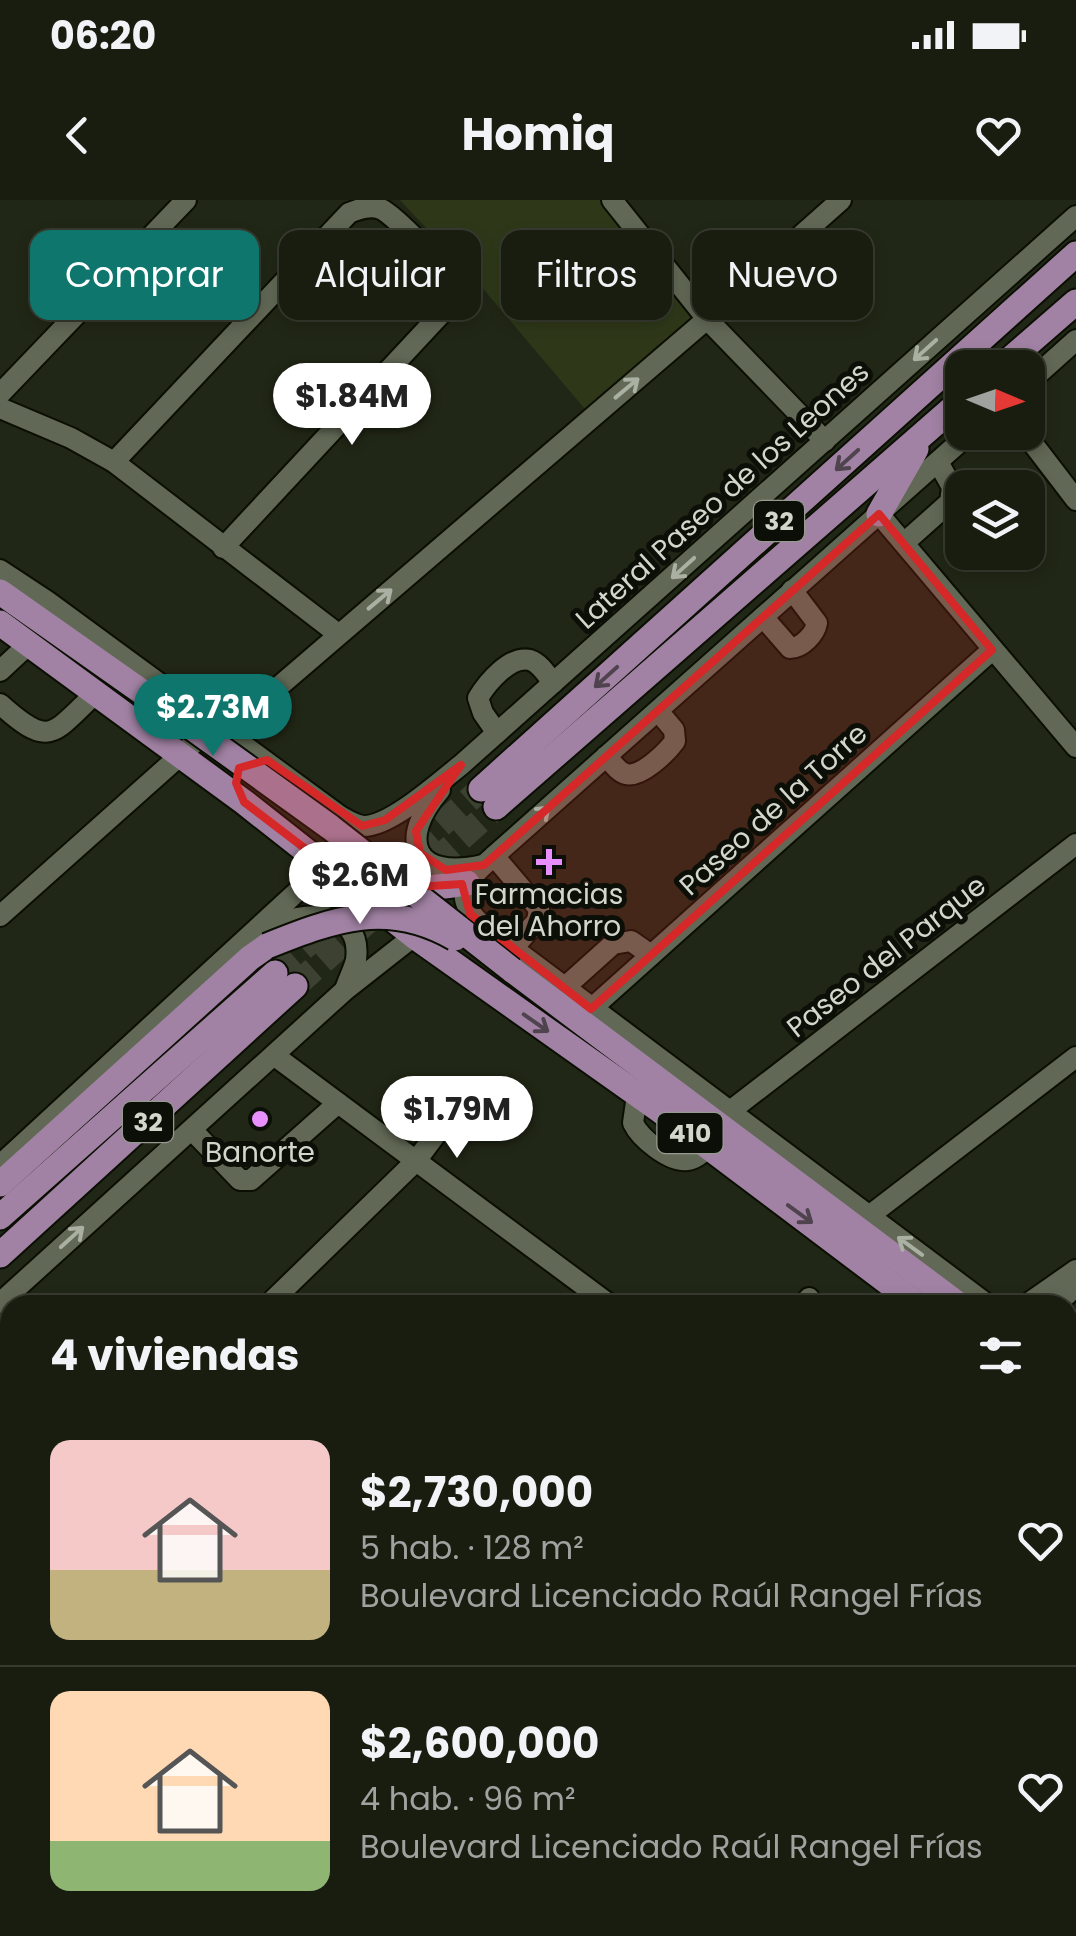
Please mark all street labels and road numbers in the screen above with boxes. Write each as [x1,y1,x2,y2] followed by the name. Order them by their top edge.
[567,353,878,638] street label: Lateral Paseo de los Leones
[754,501,804,541] road number: 32
[671,714,876,904] street label: Paseo de la Torre
[779,866,994,1047] street label: Paseo del Parque
[123,1102,173,1142] road number: 32
[658,1113,722,1153] road number: 410

